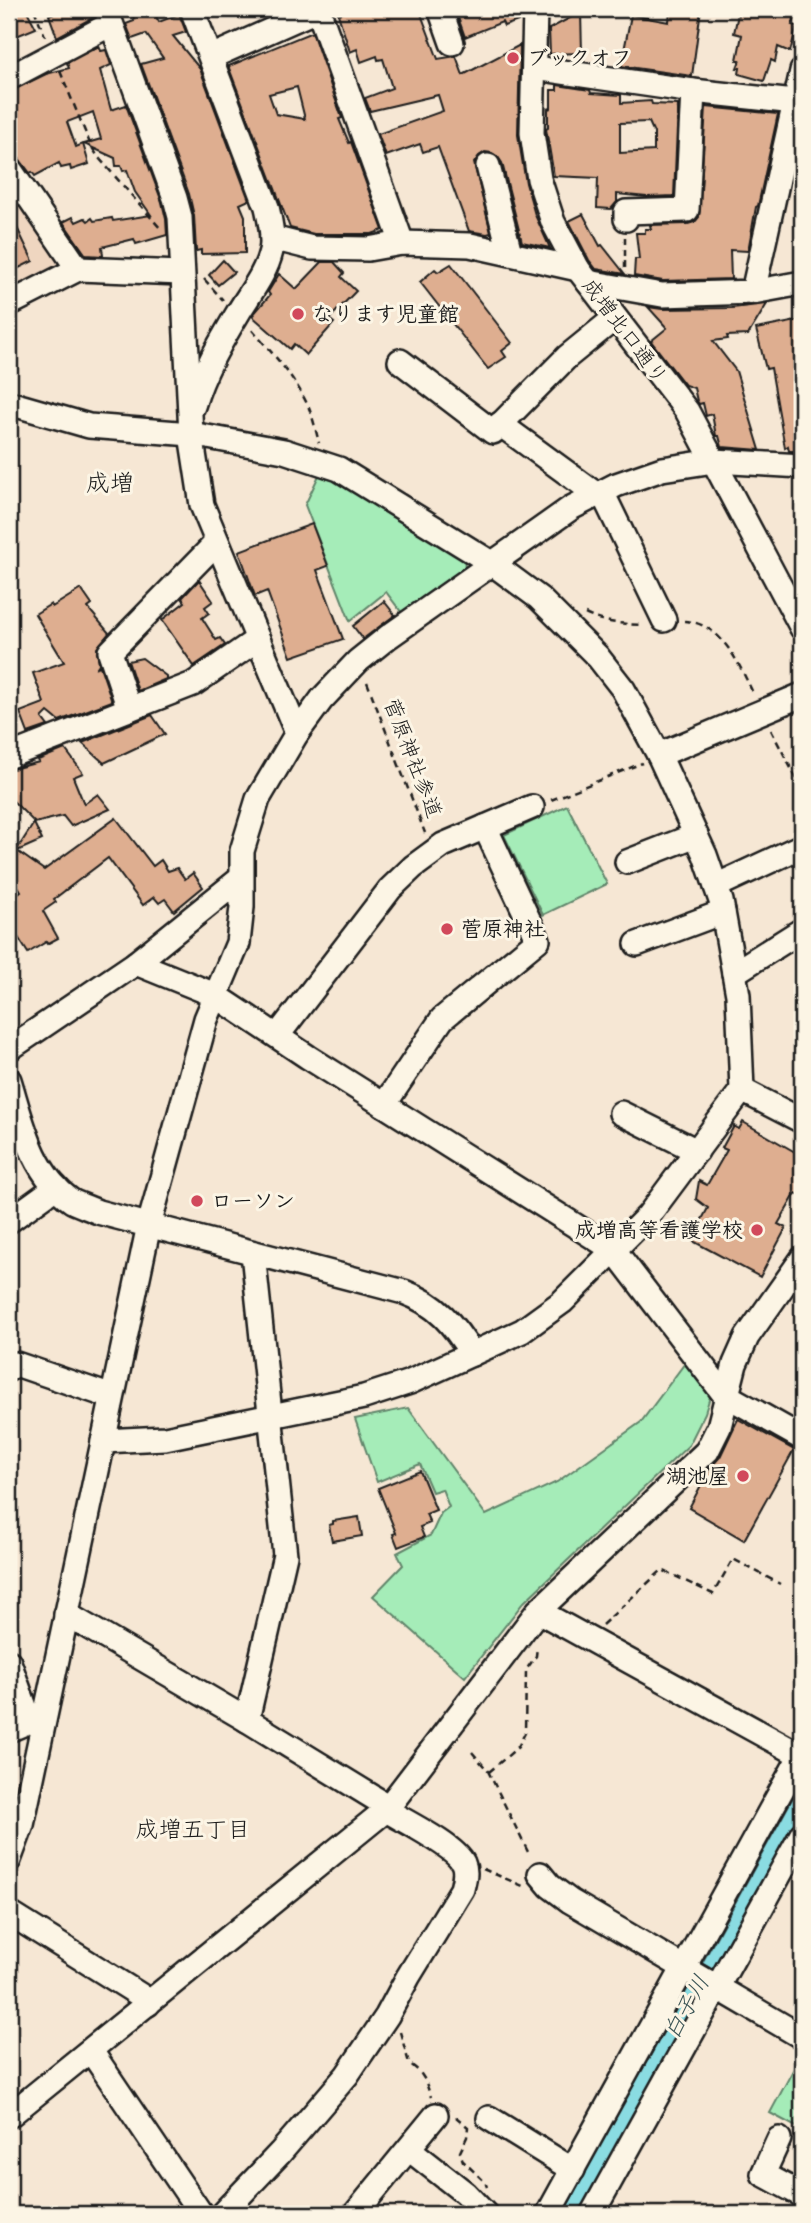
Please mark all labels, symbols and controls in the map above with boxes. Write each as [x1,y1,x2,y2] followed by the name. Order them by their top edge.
[527,44,632,71] place label: ブックオフ
[505,50,521,66] marker: ブックオフ
[577,272,674,389] street label: 成増北口通り
[312,300,459,327] place label: なります児童館
[290,306,306,322] marker: なります児童館
[86,467,134,497] district label: 成増
[378,694,449,821] street label: 菅原神社参道
[461,915,545,942] place label: 菅原神社
[439,921,455,937] marker: 菅原神社
[211,1187,295,1214] place label: ローソン
[189,1193,205,1209] marker: ローソン
[575,1216,743,1243] place label: 成増高等看護学校
[749,1222,765,1238] marker: 成増高等看護学校
[666,1462,729,1489] place label: 湖池屋
[735,1468,751,1484] marker: 湖池屋
[136,1814,251,1843] district label: 成増五丁目
[656,1970,715,2044] water label: 白子川

